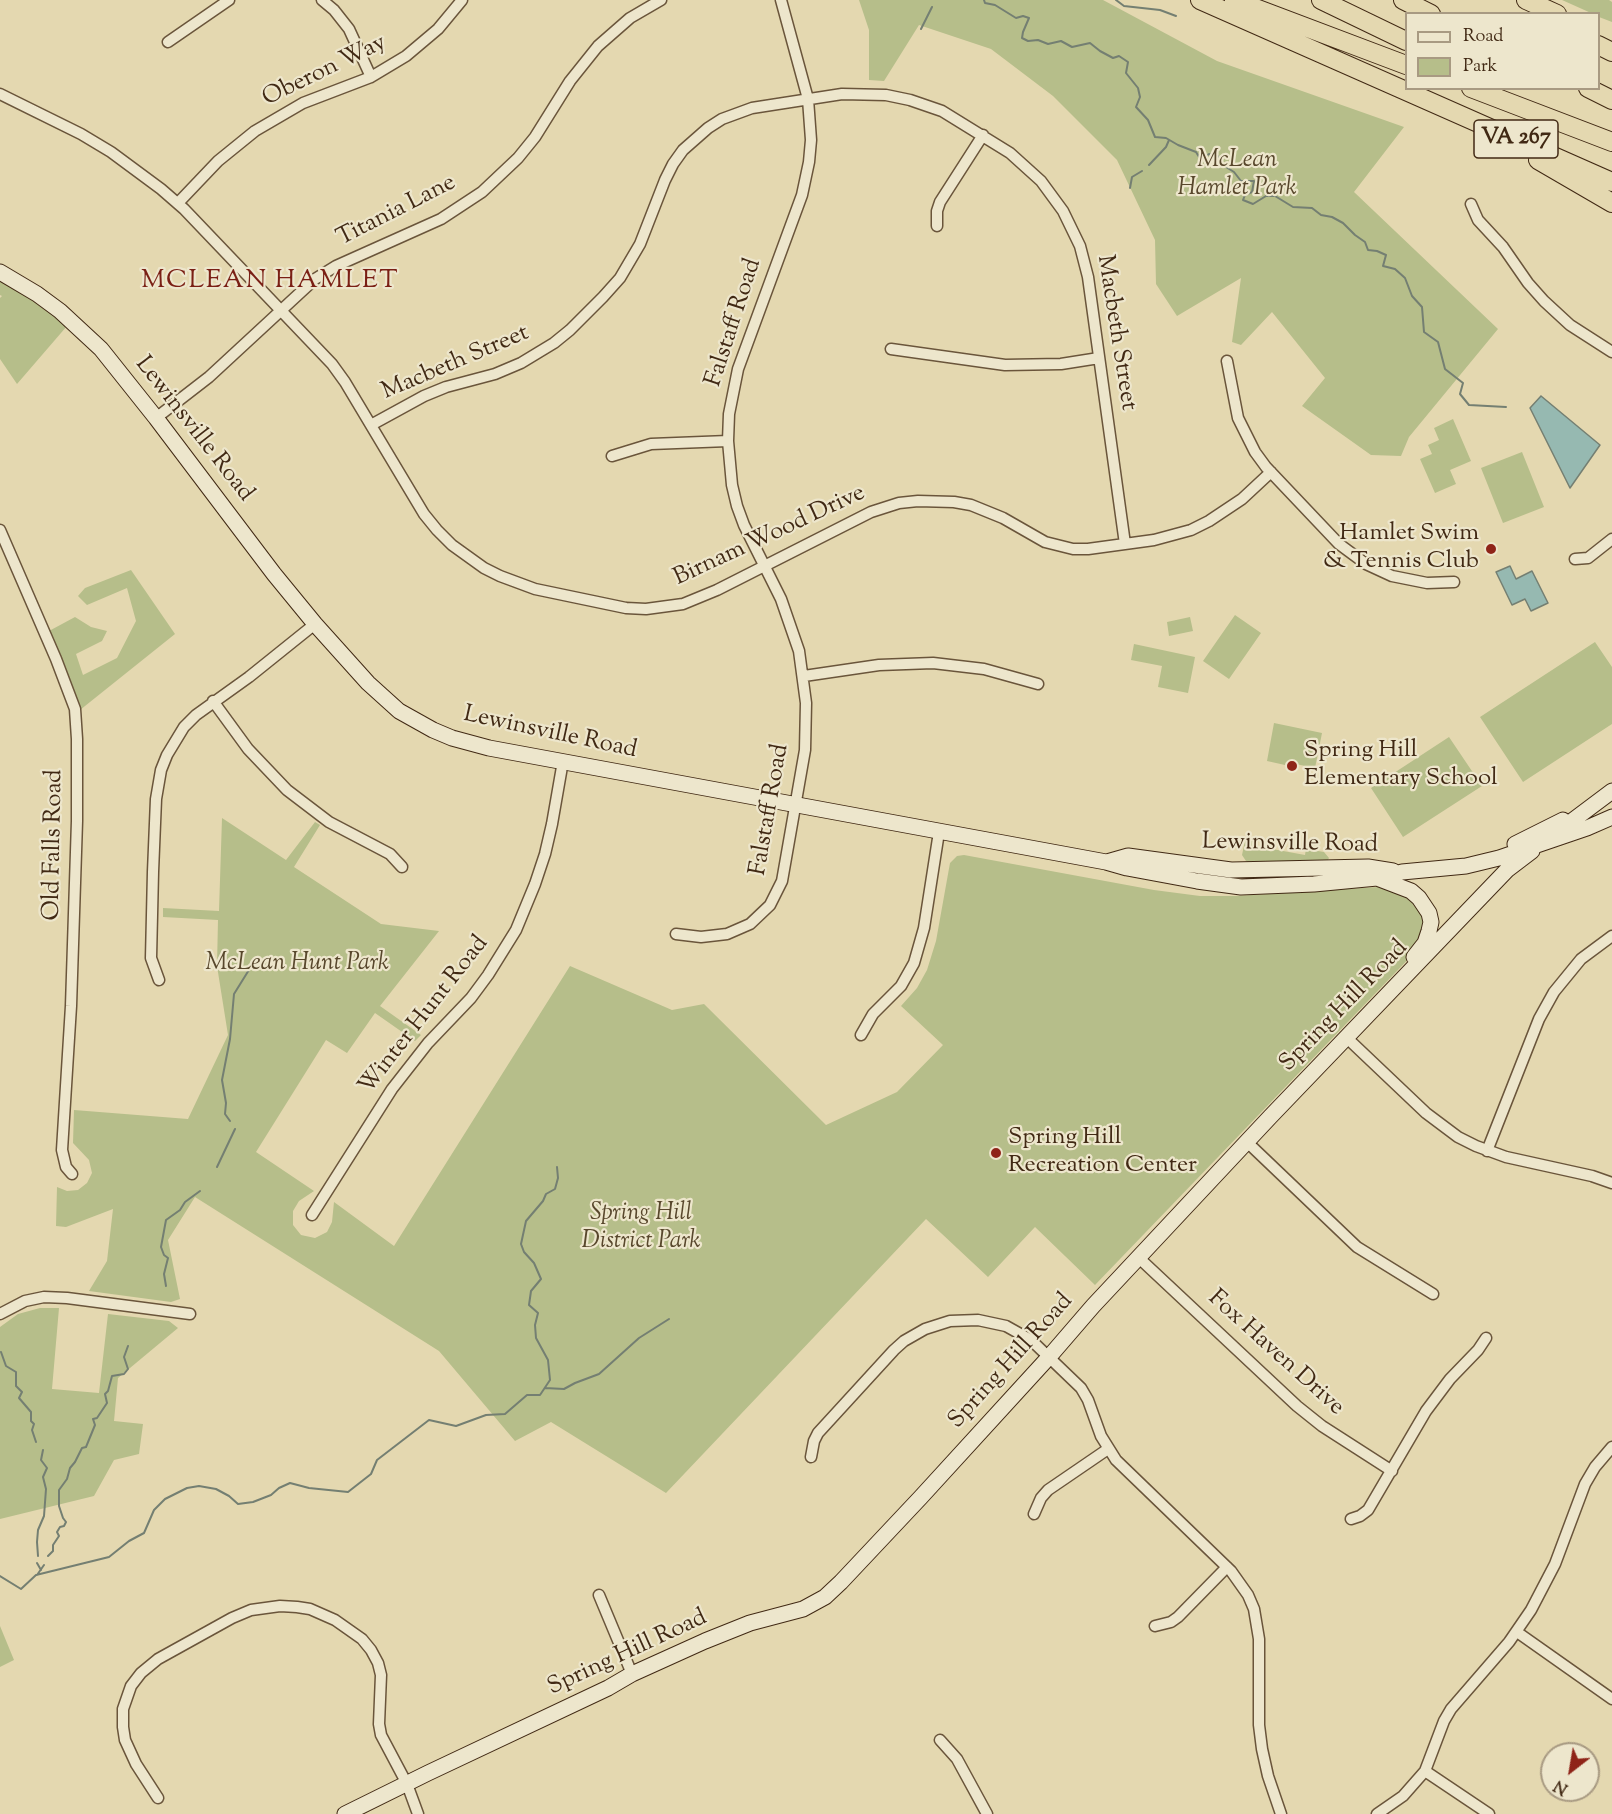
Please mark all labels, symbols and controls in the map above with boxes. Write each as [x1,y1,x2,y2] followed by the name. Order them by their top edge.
[1405,12,1600,90] legend
[1463,24,1503,50] text: Road
[258,30,392,114] street label: Oberon Way
[1463,54,1497,80] text: Park
[1474,120,1558,158] road number: VA 267
[1177,148,1297,204] park label: McLean Hamlet Park
[333,170,461,254] street label: Titania Lane
[1089,253,1141,413] street label: Macbeth Street
[701,255,769,391] street label: Falstaff Road
[141,267,399,299] district label: MCLEAN HAMLET
[378,320,534,408] street label: Macbeth Street
[127,352,259,508] street label: Lewinsville Road
[670,480,870,594] street label: Birnam Wood Drive
[1323,521,1479,577] place label: Hamlet Swim & Tennis Club
[1484,542,1498,556] marker: Hamlet Swim & Tennis Club
[461,702,639,766] street label: Lewinsville Road
[1304,738,1498,794] place label: Spring Hill Elementary School
[745,742,797,878] street label: Falstaff Road
[1285,759,1299,773] marker: Spring Hill Elementary School
[39,769,71,921] street label: Old Falls Road
[1202,829,1378,861] street label: Lewinsville Road
[354,931,496,1101] street label: Winter Hunt Road
[1275,935,1415,1079] street label: Spring Hill Road
[205,951,389,979] park label: McLean Hunt Park
[1008,1125,1197,1181] place label: Spring Hill Recreation Center
[989,1146,1003,1160] marker: Spring Hill Recreation Center
[582,1201,700,1257] park label: Spring Hill District Park
[1201,1285,1349,1423] street label: Fox Haven Drive
[944,1288,1080,1436] street label: Spring Hill Road
[544,1605,712,1703] street label: Spring Hill Road
[1540,1742,1600,1802] north arrow
[1550,1773,1573,1799] text: N

